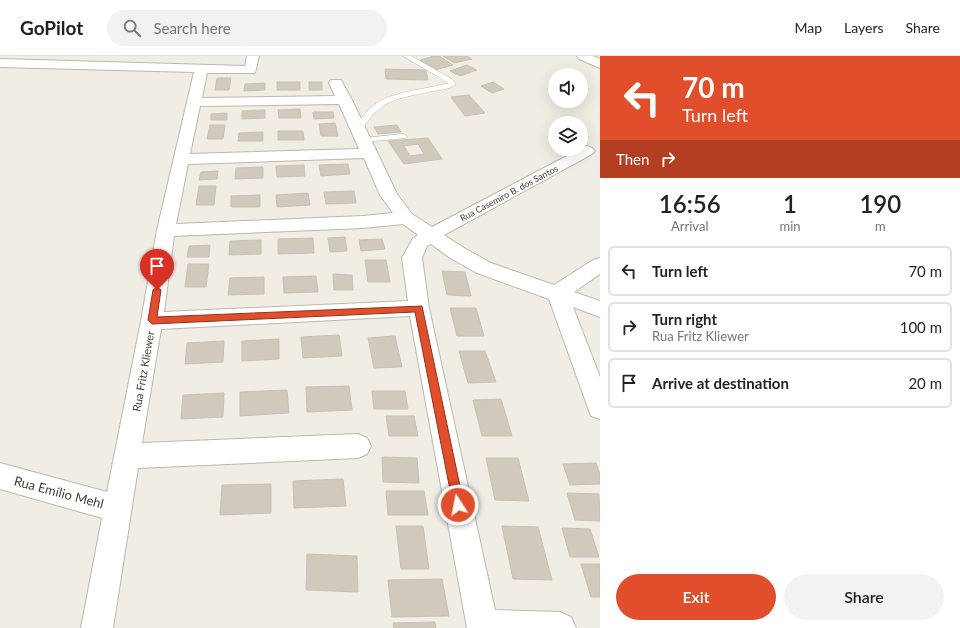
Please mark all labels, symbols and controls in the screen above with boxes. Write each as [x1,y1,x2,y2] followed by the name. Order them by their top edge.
[107,10,387,46] search box
[20,16,83,39] text: GoPilot
[121,17,143,39] icon: search
[153,19,231,37] text: Search here
[794,19,822,36] text: Map
[844,19,884,36] text: Layers
[906,19,940,36] text: Share
[548,68,588,156] map controls
[548,68,588,108] button: sound
[682,70,745,104] text: 70 m
[616,72,668,124] icon: left
[682,104,748,126] text: Turn left
[548,116,588,156] button: layers
[657,148,679,170] icon: right
[616,150,649,168] text: Then
[458,162,560,224] street label: Rua Casemiro B. dos Santos
[659,189,721,218] text: 16:56
[783,189,797,218] text: 1
[859,189,901,218] text: 190
[671,218,708,234] text: Arrival
[779,218,801,234] text: min
[875,218,886,234] text: m
[140,249,174,290] pin
[146,255,168,277] icon: arrive
[618,260,640,282] icon: left
[652,262,708,280] text: Turn left
[908,262,942,280] text: 70 m
[652,310,717,328] text: Turn right
[618,316,640,338] icon: right
[900,318,942,336] text: 100 m
[652,328,749,344] text: Rua Fritz Kliewer
[129,330,157,412] street label: Rua Fritz Kliewer
[618,372,640,394] icon: arrive
[652,374,789,392] text: Arrive at destination
[908,374,942,392] text: 20 m
[12,472,106,512] street label: Rua Emílio Mehl
[437,484,479,526] position arrow
[616,574,776,620] button: Exit
[784,574,944,620] button: Share

